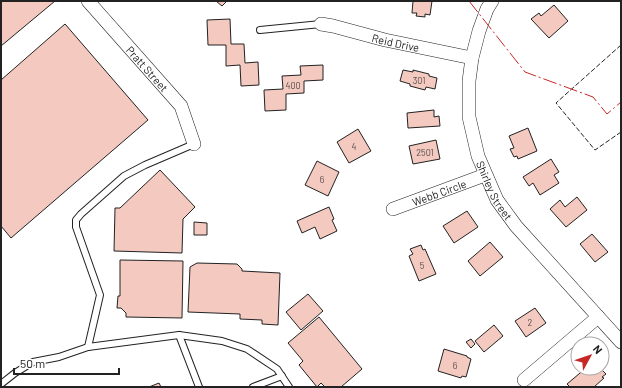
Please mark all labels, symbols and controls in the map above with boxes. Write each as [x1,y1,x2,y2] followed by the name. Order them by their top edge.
[371,30,421,53] street label: Reid Drive
[124,43,171,94] street label: Pratt Street
[413,75,425,86] house number: 301
[285,80,301,91] house number: 400
[352,141,357,152] house number: 4
[416,147,434,158] house number: 2501
[474,159,516,222] street label: Shirley Street
[320,174,325,185] house number: 6
[410,176,468,208] street label: Webb Circle
[420,260,425,271] house number: 5
[528,317,533,328] house number: 2
[570,336,610,376] north arrow
[591,342,605,356] text: N
[14,350,119,376] scale bar
[20,356,45,370] text: 50 m
[453,360,458,371] house number: 6

